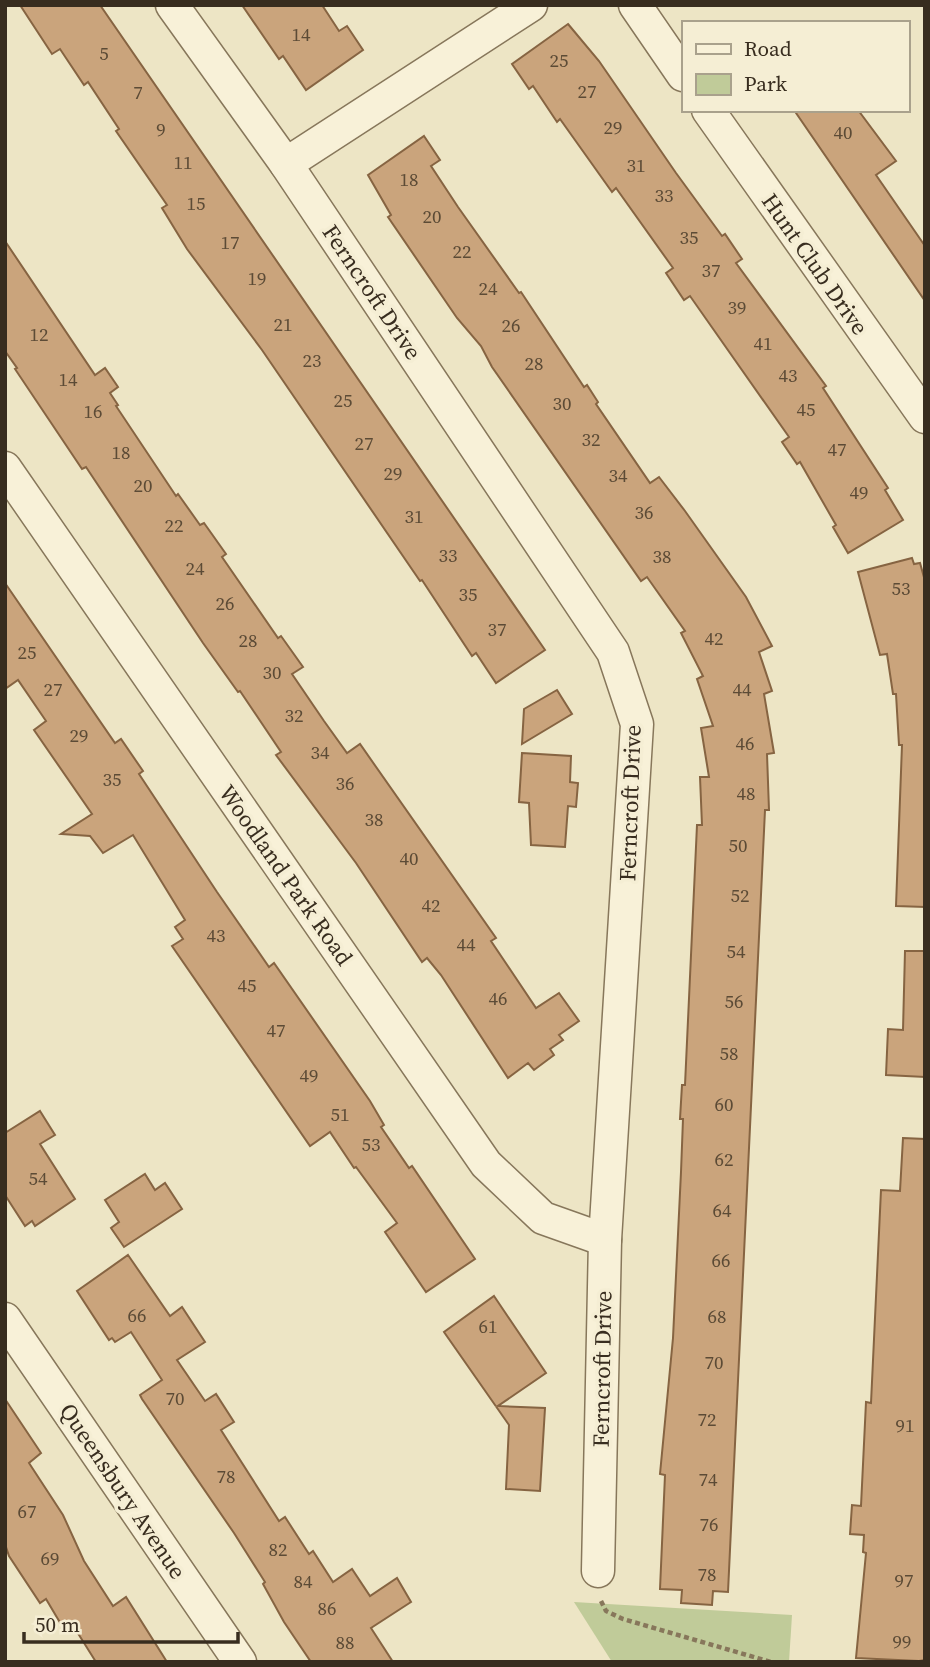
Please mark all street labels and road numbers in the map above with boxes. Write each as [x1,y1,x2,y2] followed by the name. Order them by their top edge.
[754,187,876,341] street label: Hunt Club Drive
[315,218,429,366] street label: Ferncroft Drive
[611,724,649,882] street label: Ferncroft Drive
[212,778,360,972] street label: Woodland Park Road
[585,1290,619,1448] street label: Ferncroft Drive
[52,1397,194,1585] street label: Queensbury Avenue

